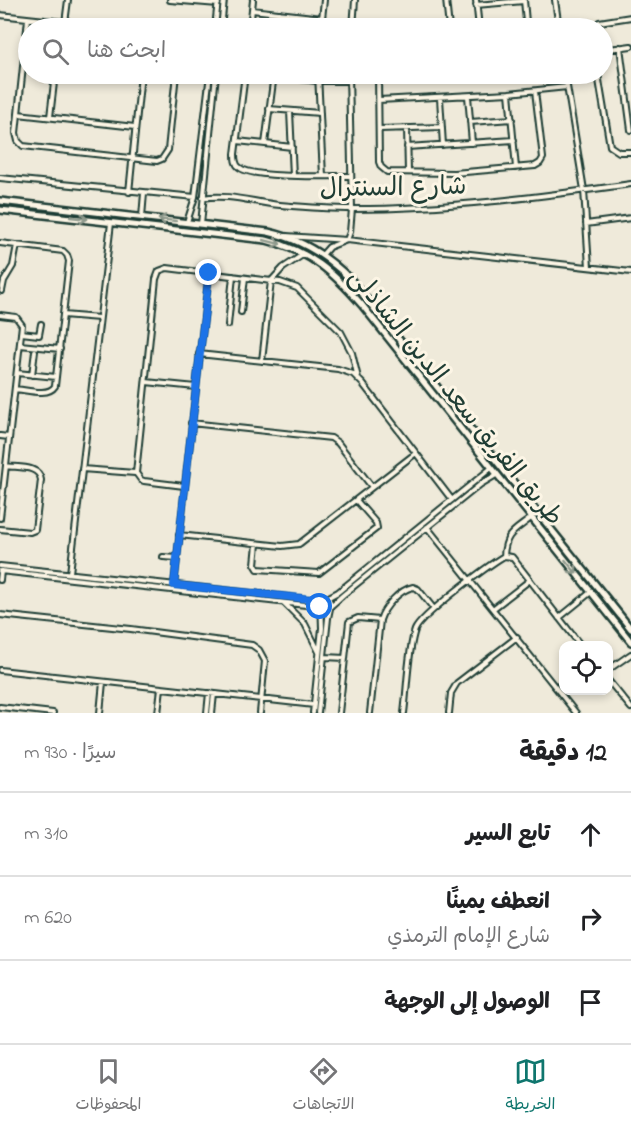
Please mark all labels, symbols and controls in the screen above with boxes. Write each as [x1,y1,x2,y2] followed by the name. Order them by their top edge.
[18,18,613,84] search box
[39,35,72,68] icon: search
[87,36,166,68] text: ابحث هنا
[319,169,467,209] street label: شارع السنترال
[69,213,88,224] one-way arrow
[158,214,178,225] one-way arrow
[263,236,282,248] one-way arrow
[195,259,221,285] route end
[338,260,571,535] street label: طريق الفريق سعد الدين الشاذلى
[564,559,577,575] one-way arrow
[306,593,332,619] route start
[559,641,613,695] map controls
[559,641,613,695] button: locate
[519,735,607,773] text: 12 دقيقة
[24,739,117,768] text: سيرًا · 930 m
[574,818,607,851] icon: ahead
[466,819,550,851] text: تابع السير
[24,820,68,849] text: 310 m
[446,887,550,919] text: انعطف يمينًا
[574,902,607,935] icon: right
[24,904,72,933] text: 620 m
[387,923,550,952] text: شارع الإمام الترمذي
[574,986,607,1019] icon: arrive
[384,987,550,1019] text: الوصول إلى الوجهة
[76,1055,141,1118] tab: المحفوظات
[293,1055,354,1118] tab: الاتجاهات
[506,1055,555,1118] tab: الخريطة

